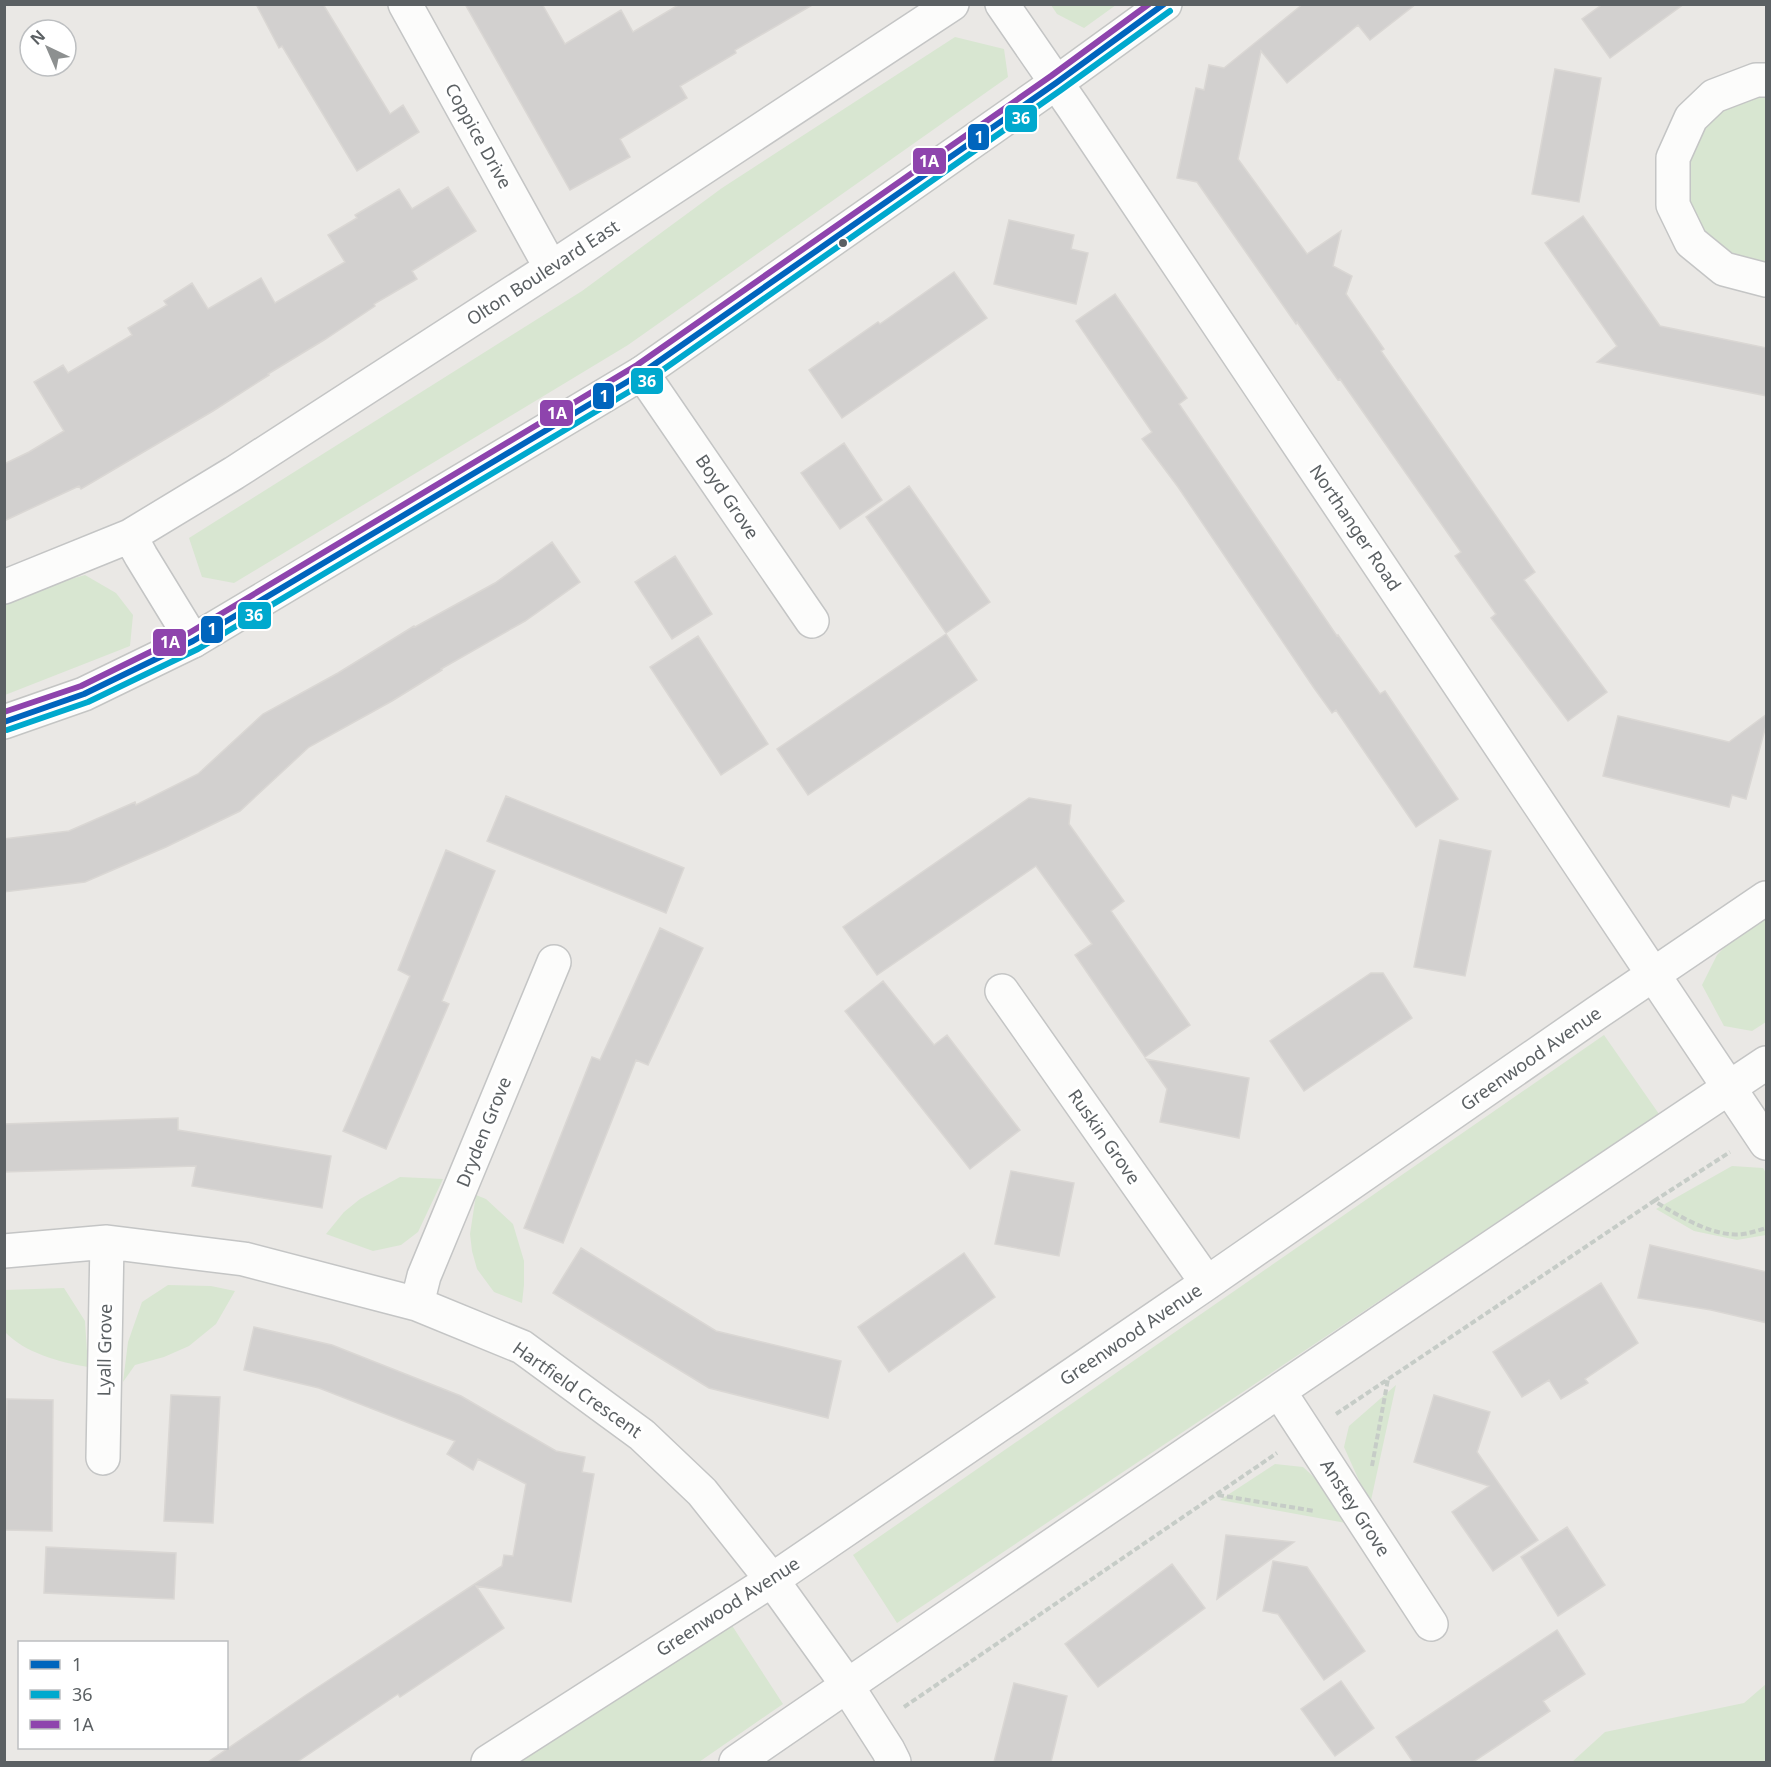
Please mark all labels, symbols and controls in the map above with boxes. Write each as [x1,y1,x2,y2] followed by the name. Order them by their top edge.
[18,18,78,78] north arrow
[25,25,50,50] text: N
[440,79,518,193] street label: Coppice Drive
[1004,104,1038,133] line badge: 36
[1012,107,1030,129] text: 36
[967,123,990,151] line badge: 1
[974,126,984,148] text: 1
[912,147,947,175] line badge: 1A
[919,150,940,172] text: 1A
[462,214,624,331] street label: Olton Boulevard East
[837,237,849,249] unlabelled marker
[630,367,664,395] line badge: 36
[638,370,656,392] text: 36
[592,382,615,410] line badge: 1
[599,385,609,407] text: 1
[539,399,574,427] line badge: 1A
[547,402,568,424] text: 1A
[691,449,765,543] street label: Boyd Grove
[1305,460,1407,595] street label: Northanger Road
[237,601,272,630] line badge: 36
[245,604,263,626] text: 36
[200,615,224,644] line badge: 1
[207,618,217,640] text: 1
[152,628,187,657] line badge: 1A
[160,631,181,653] text: 1A
[1455,1001,1605,1116] street label: Greenwood Avenue
[450,1073,516,1190] street label: Dryden Grove
[1063,1084,1146,1189] street label: Ruskin Grove
[1055,1278,1206,1391] street label: Greenwood Avenue
[91,1303,117,1397] street label: Lyall Grove
[508,1336,647,1443] street label: Hartfield Crescent
[1315,1454,1396,1561] street label: Anstey Grove
[651,1551,804,1662] street label: Greenwood Avenue
[18,1641,228,1749] legend
[72,1652,82,1676] text: 1
[72,1682,93,1706] text: 36
[72,1712,94,1736] text: 1A

